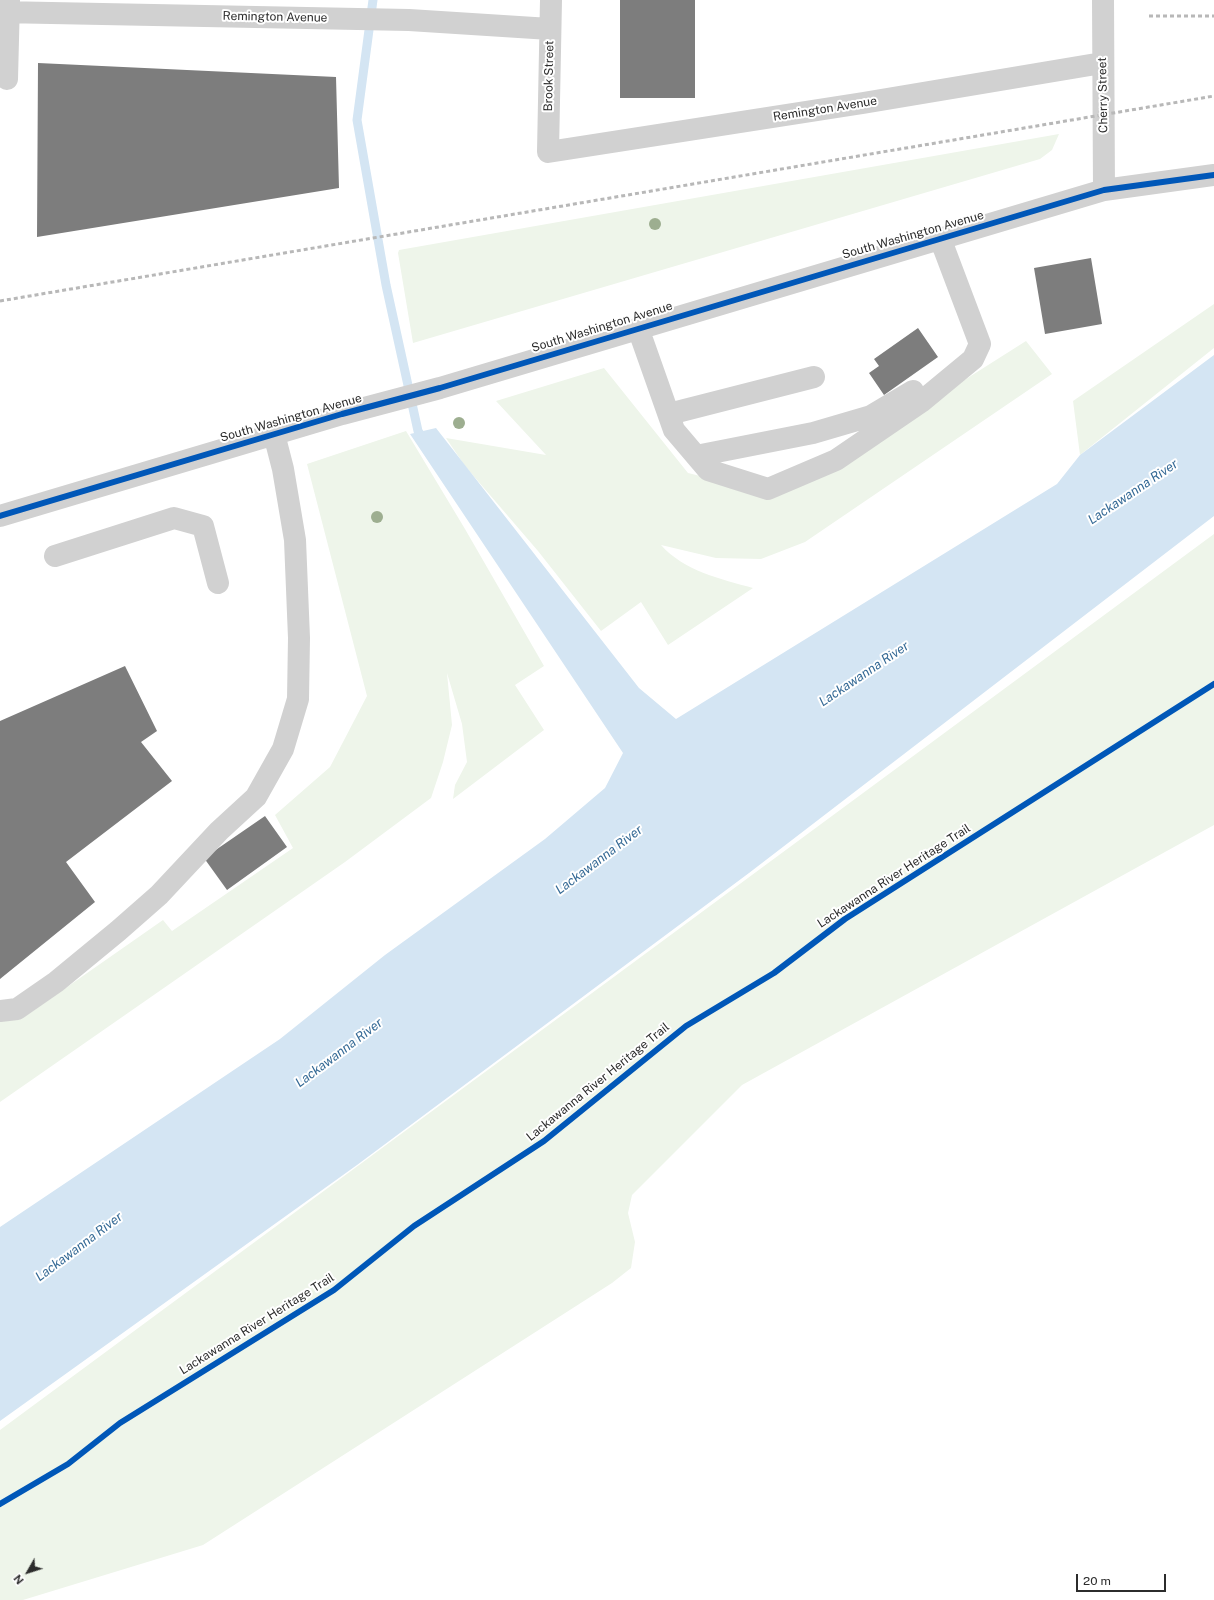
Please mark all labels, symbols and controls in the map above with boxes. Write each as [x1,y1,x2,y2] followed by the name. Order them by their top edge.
[222,9,328,25] street label: Remington Avenue
[541,40,557,112] street label: Brook Street
[1095,57,1111,133] street label: Cherry Street
[772,94,878,124] street label: Remington Avenue
[841,208,985,262] street label: South Washington Avenue
[530,299,674,355] street label: South Washington Avenue
[219,391,363,445] street label: South Washington Avenue
[1085,456,1181,528] water label: Lackawanna River
[816,638,912,710] water label: Lackawanna River
[815,821,973,931] street label: Lackawanna River Heritage Trail
[552,822,646,898] water label: Lackawanna River
[292,1015,386,1091] water label: Lackawanna River
[524,1020,672,1144] street label: Lackawanna River Heritage Trail
[32,1209,126,1285] water label: Lackawanna River
[177,1270,337,1378] street label: Lackawanna River Heritage Trail
[8,1552,48,1592] north arrow
[1078,1566,1168,1592] scale bar
[11,1572,26,1587] text: N
[1083,1574,1111,1588] text: 20 m

